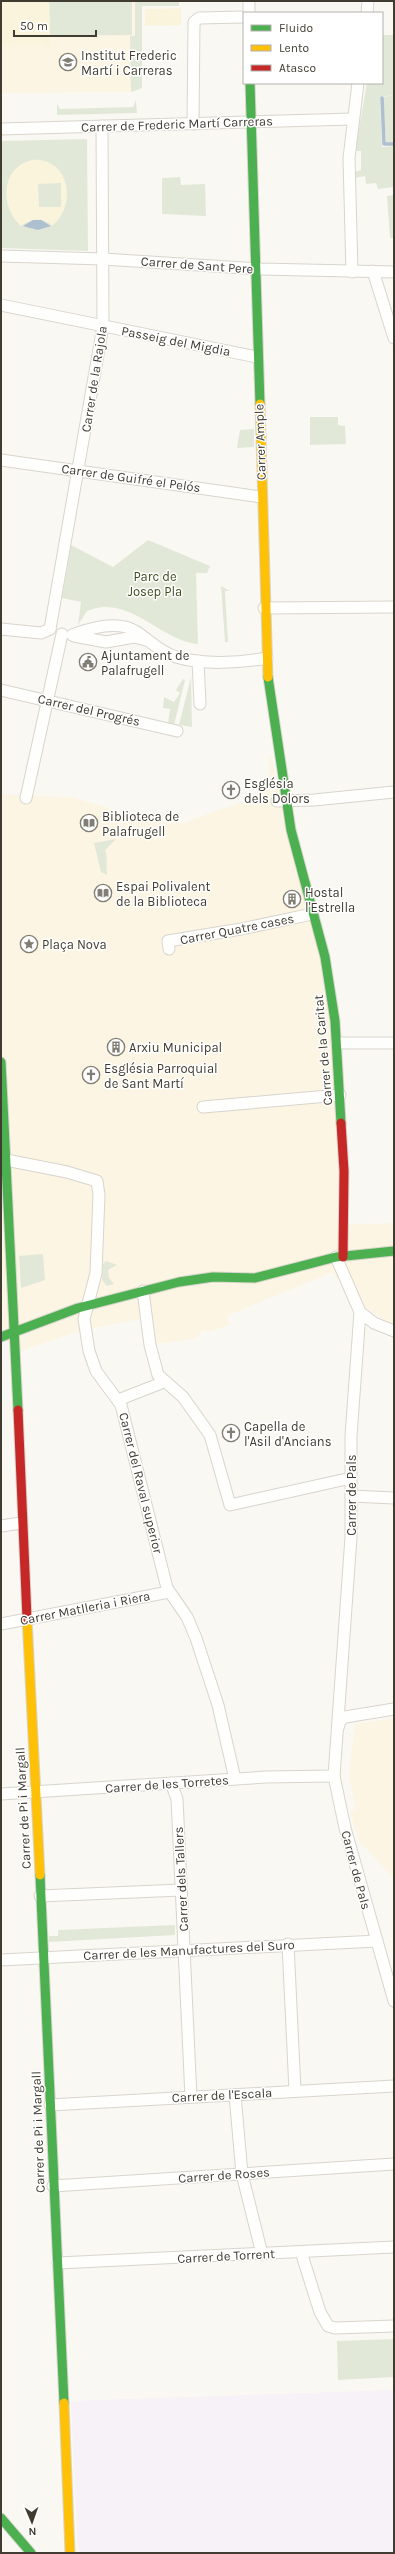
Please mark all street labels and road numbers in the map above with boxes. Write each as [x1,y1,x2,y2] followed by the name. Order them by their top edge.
[81,113,273,135] street label: Carrer de Frederic Martí Carreras
[140,254,254,276] street label: Carrer de Sant Pere
[120,323,232,359] street label: Passeig del Migdia
[78,325,110,433] street label: Carrer de la Rajola
[251,403,269,481] street label: Carrer Ample
[60,461,202,495] street label: Carrer de Guifré el Pelós
[36,691,142,729] street label: Carrer del Progrés
[179,911,296,947] street label: Carrer Quatre cases
[311,994,335,1106] street label: Carrer de la Caritat
[116,1411,166,1555] street label: Carrer del Raval superior
[344,1454,359,1536] street label: Carrer de Pals
[19,1588,151,1628] street label: Carrer Matlleria i Riera
[12,1747,34,1869] street label: Carrer de Pi i Margall
[105,1772,229,1796] street label: Carrer de les Torretes
[171,1826,191,1932] street label: Carrer dels Tallers
[338,1829,374,1911] street label: Carrer de Pals
[83,1937,295,1963] street label: Carrer de les Manufactures del Suro
[28,2071,48,2193] street label: Carrer de Pi i Margall
[171,2085,273,2105] street label: Carrer de l'Escala
[178,2164,271,2186] street label: Carrer de Roses
[177,2246,275,2266] street label: Carrer de Torrent

